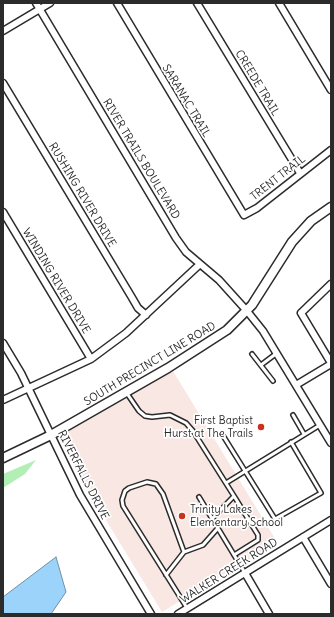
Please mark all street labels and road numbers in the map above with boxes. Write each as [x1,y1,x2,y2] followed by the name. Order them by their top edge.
[232,48,282,118] street label: CREEDE TRAIL
[159,62,213,140] street label: SARANAC TRAIL
[100,96,182,222] street label: RIVER TRAILS BOULEVARD
[46,141,118,249] street label: RUSHING RIVER DRIVE
[248,153,308,203] street label: TRENT TRAIL
[19,226,93,336] street label: WINDING RIVER DRIVE
[82,319,218,409] street label: SOUTH PRECINCT LINE ROAD
[55,428,111,522] street label: RIVERFALLS DRIVE
[178,536,280,606] street label: WALKER CREEK ROAD

